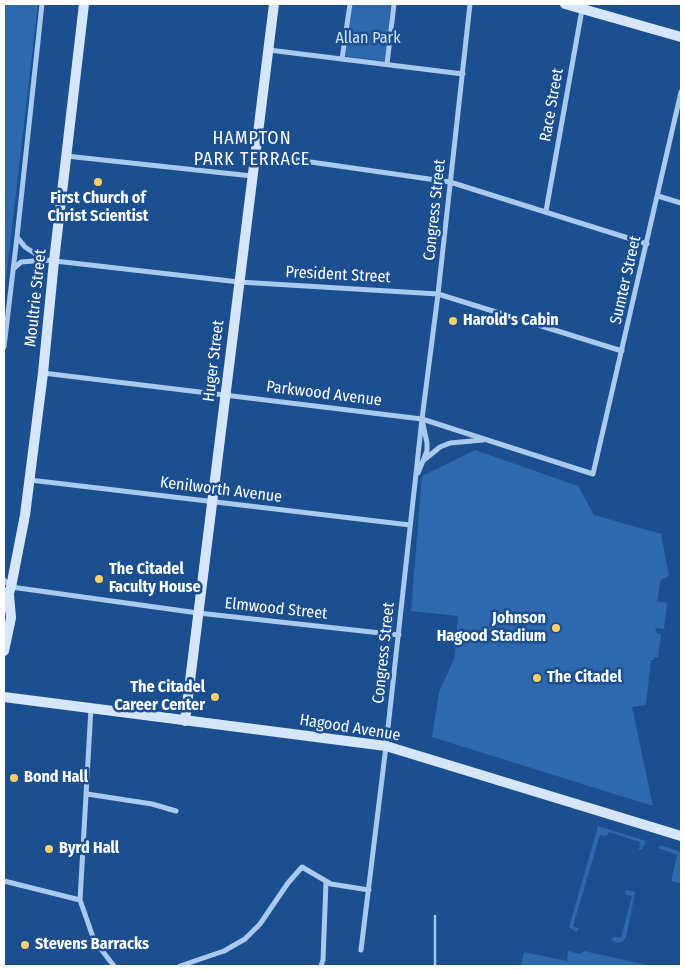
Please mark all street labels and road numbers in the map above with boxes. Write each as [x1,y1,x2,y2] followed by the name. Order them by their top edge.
[536,67,568,143] street label: Race Street
[420,158,450,262] street label: Congress Street
[607,234,645,326] street label: Sumter Street
[21,248,51,348] street label: Moultrie Street
[285,263,391,287] street label: President Street
[199,319,229,403] street label: Huger Street
[265,377,383,411] street label: Parkwood Avenue
[159,473,283,507] street label: Kenilworth Avenue
[224,594,328,624] street label: Elmwood Street
[369,601,399,705] street label: Congress Street
[298,711,402,745] street label: Hagood Avenue

